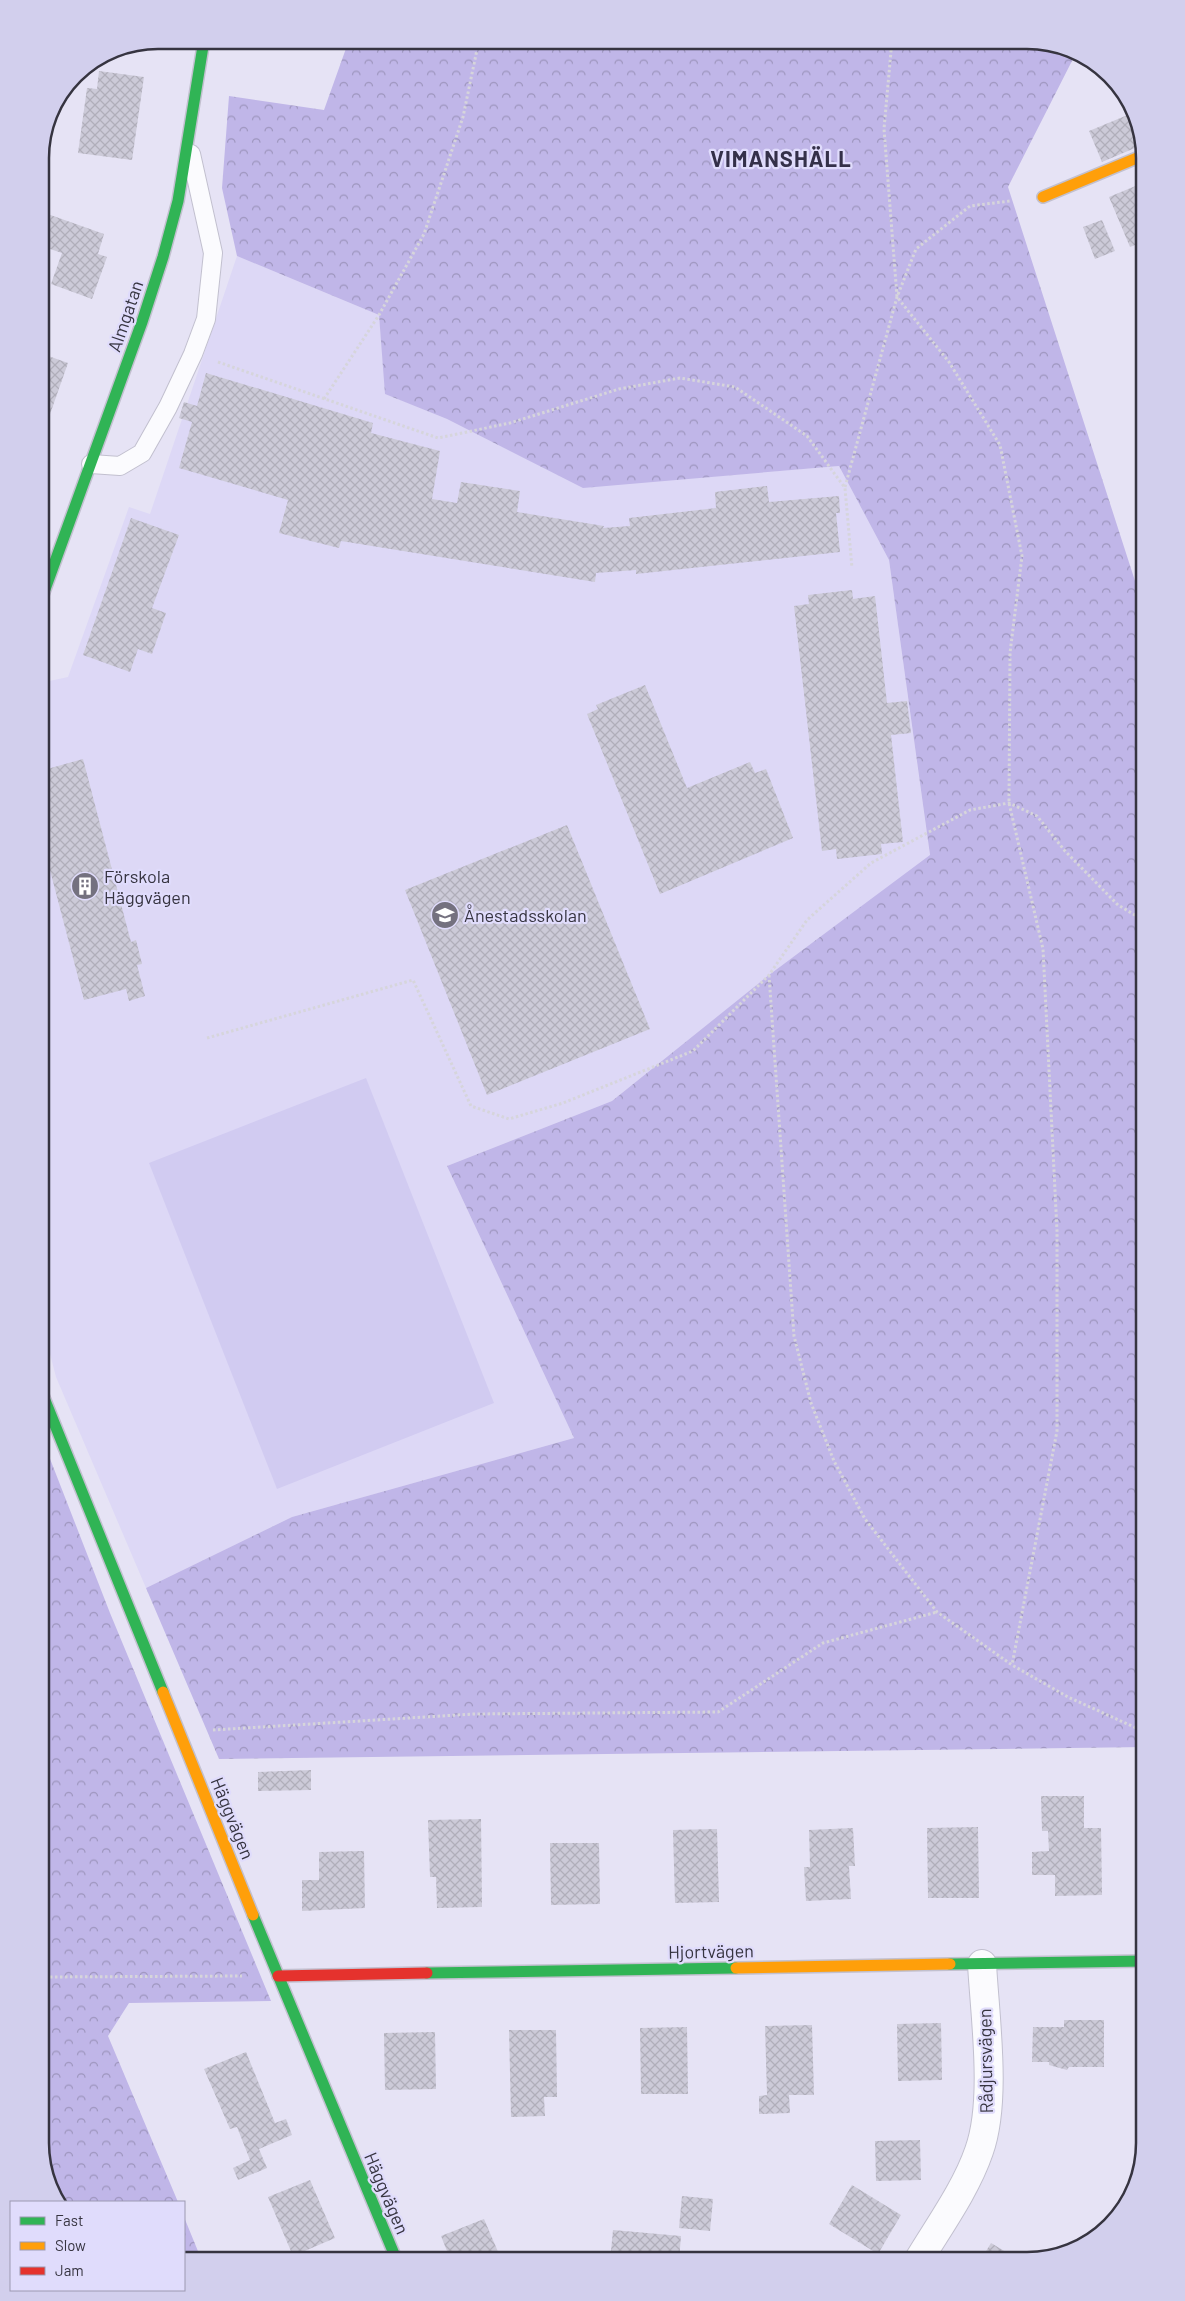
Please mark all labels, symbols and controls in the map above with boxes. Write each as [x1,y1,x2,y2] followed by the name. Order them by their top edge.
[710,145,852,171] district label: VIMANSHÄLL
[103,277,147,355] street label: Almgatan
[104,865,191,908] place label: Förskola Häggvägen
[70,871,100,901] building icon: Förskola Häggvägen
[430,900,460,930] school or university icon: Ånestadsskolan
[464,904,587,926] place label: Ånestadsskolan
[207,1774,259,1862] street label: Häggvägen
[668,1939,754,1963] street label: Hjortvägen
[973,2008,997,2114] street label: Rådjursvägen
[360,2149,414,2237] street label: Häggvägen
[10,2201,185,2291] legend
[55,2211,83,2229] text: Fast
[55,2236,86,2254] text: Slow
[55,2261,84,2279] text: Jam

